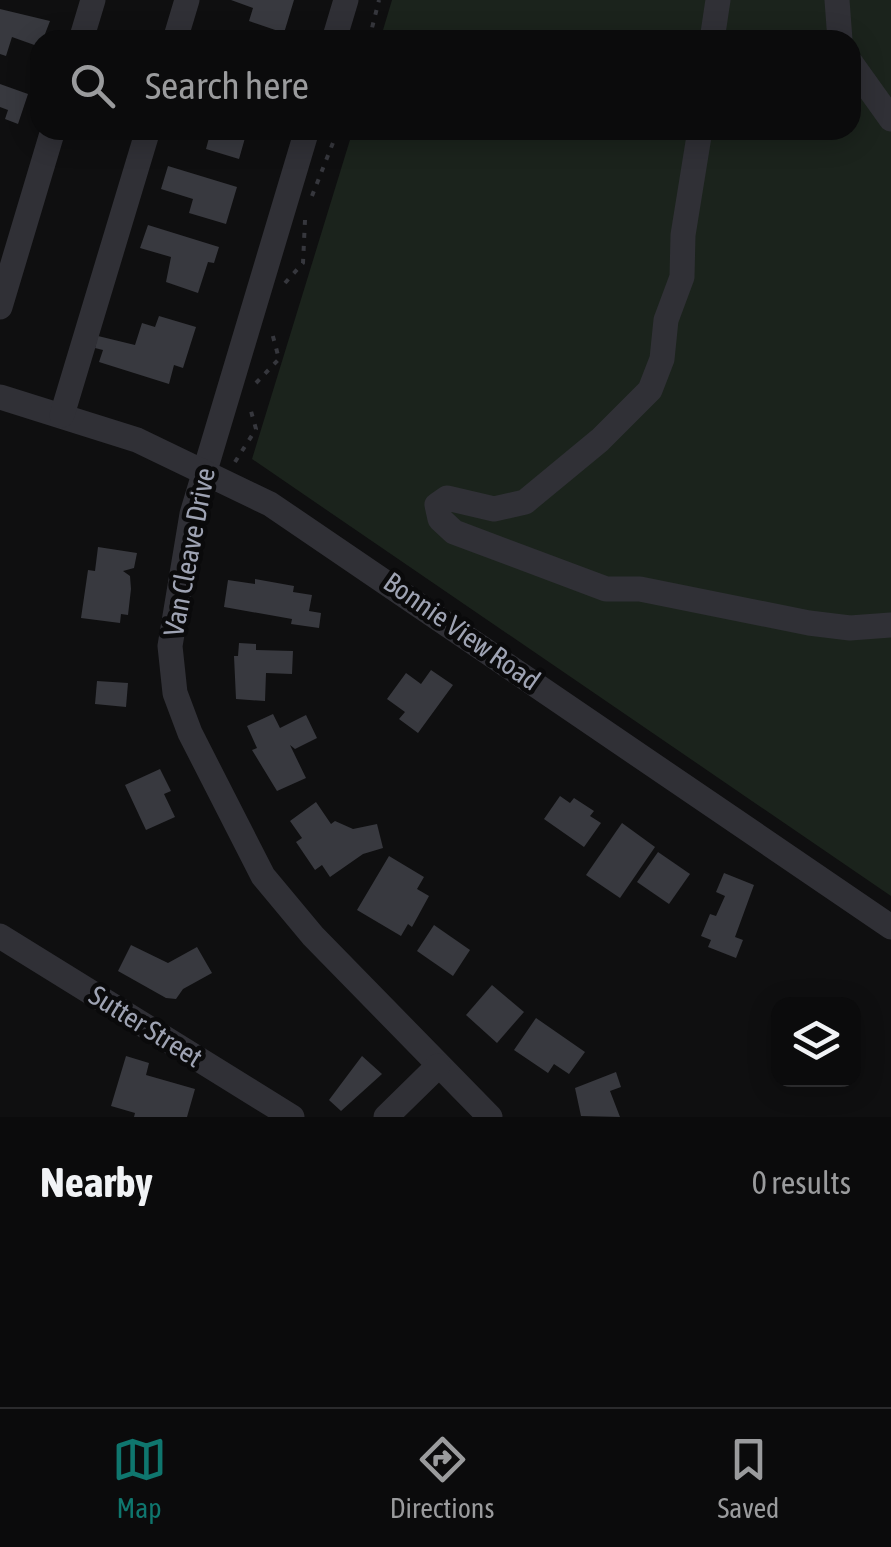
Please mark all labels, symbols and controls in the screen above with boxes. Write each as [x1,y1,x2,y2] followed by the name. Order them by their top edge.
[30,30,861,140] search box
[65,58,120,113] icon: search
[145,64,309,107] text: Search here
[157,465,221,639] street label: Van Cleave Drive
[378,565,546,697] street label: Bonnie View Road
[84,979,208,1073] street label: Sutter Street
[771,997,861,1087] map controls
[771,997,861,1087] button: layers
[40,1158,153,1206] text: Nearby
[752,1164,851,1201] text: 0 results
[112,1432,167,1524] tab: Map
[390,1432,494,1524] tab: Directions
[718,1432,779,1524] tab: Saved

